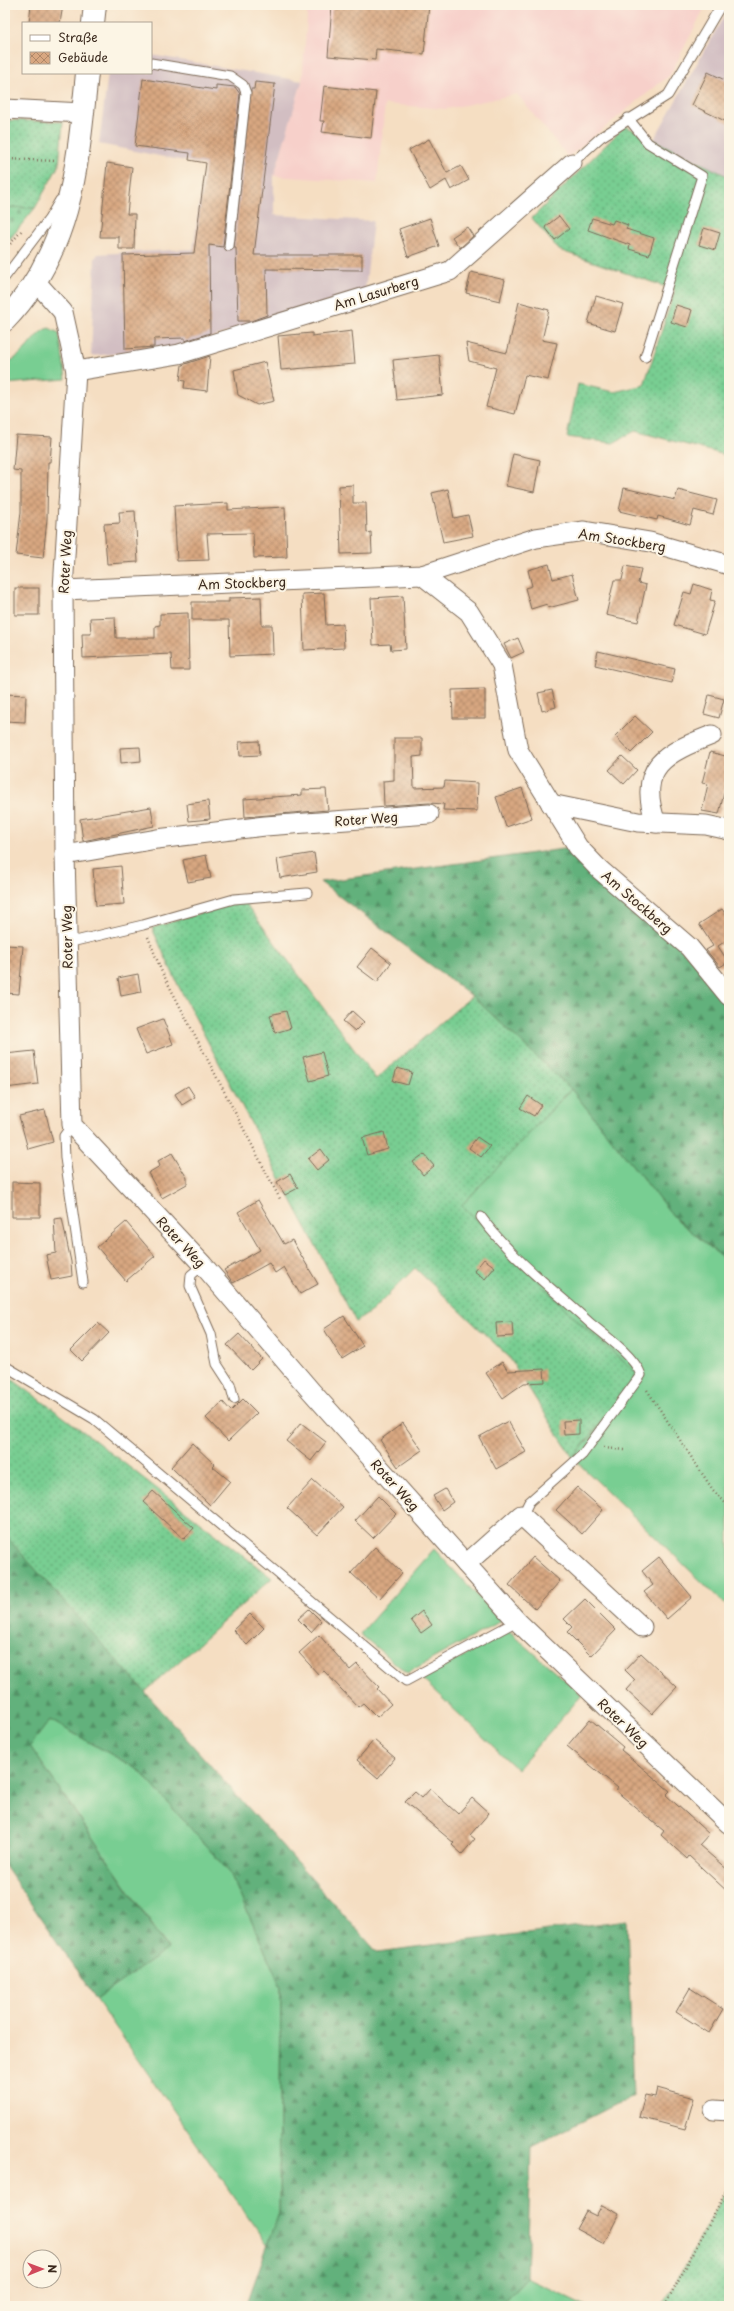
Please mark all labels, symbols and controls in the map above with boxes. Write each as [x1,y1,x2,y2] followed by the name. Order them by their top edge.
[22,22,152,74] legend
[58,28,98,46] text: Straße
[58,48,108,66] text: Gebäude
[331,271,421,314] street label: Am Lasurberg
[577,523,667,556] street label: Am Stockberg
[53,529,76,594] street label: Roter Weg
[198,571,286,594] street label: Am Stockberg
[333,807,399,830] street label: Roter Weg
[598,866,677,938] street label: Am Stockberg
[56,905,77,969] street label: Roter Weg
[153,1212,210,1272] street label: Roter Weg
[367,1455,424,1515] street label: Roter Weg
[594,1694,653,1752] street label: Roter Weg
[22,2249,62,2289] north arrow
[44,2264,61,2274] text: N

